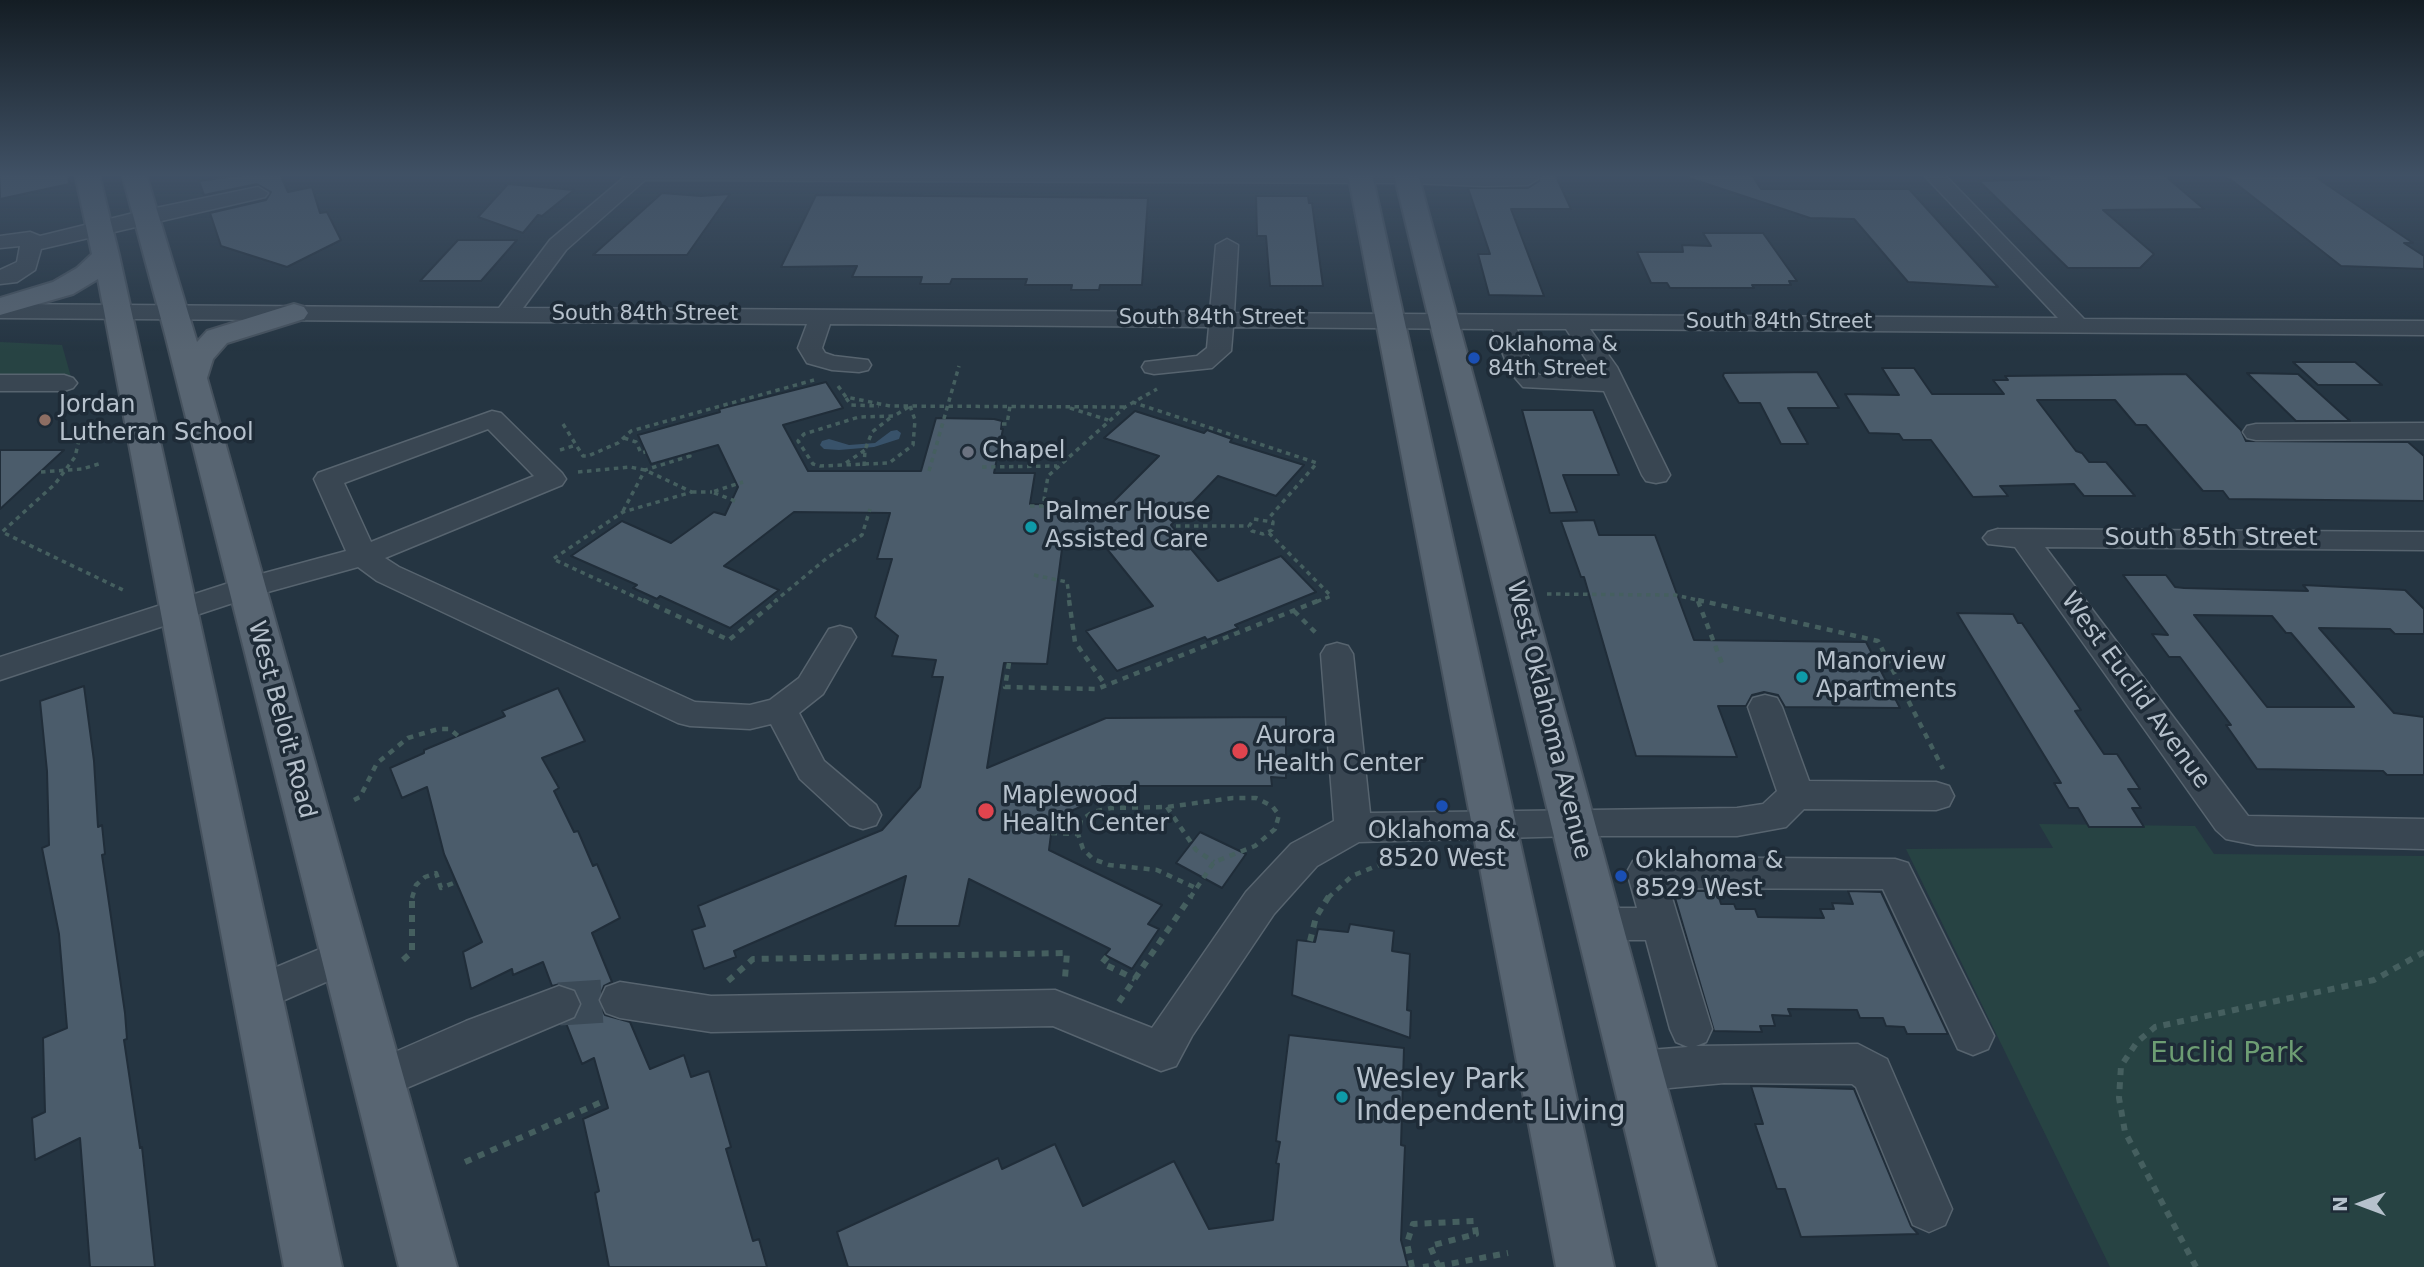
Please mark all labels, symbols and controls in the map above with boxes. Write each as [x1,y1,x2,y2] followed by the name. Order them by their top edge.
[552,302,738,328] street label: South 84th Street
[1119,306,1305,332] street label: South 84th Street
[1686,310,1872,336] street label: South 84th Street
[1488,333,1618,383] place label: Oklahoma & 84th Street
[1466,350,1482,366] marker: Oklahoma & 84th Street
[59,392,254,448] place label: Jordan Lutheran School
[37,412,53,428] marker: Jordan Lutheran School
[982,438,1065,466] place label: Chapel
[960,444,976,460] marker: Chapel
[1045,499,1211,555] place label: Palmer House Assisted Care
[1023,519,1039,535] marker: Palmer House Assisted Care
[2104,525,2318,553] street label: South 85th Street
[1499,578,1597,862] street label: West Oklahoma Avenue
[2054,587,2216,795] street label: West Euclid Avenue
[241,618,321,822] street label: West Beloit Road
[1816,649,1957,705] place label: Manorview Apartments
[1794,669,1810,685] marker: Manorview Apartments
[1256,723,1423,779] place label: Aurora Health Center
[1230,741,1250,761] marker: Aurora Health Center
[1002,783,1169,839] place label: Maplewood Health Center
[1434,798,1450,814] marker: Oklahoma & 8520 West
[976,801,996,821] marker: Maplewood Health Center
[1368,818,1516,874] place label: Oklahoma & 8520 West
[1635,848,1783,904] place label: Oklahoma & 8529 West
[1613,868,1629,884] marker: Oklahoma & 8529 West
[2150,1038,2304,1072] park label: Euclid Park
[1356,1064,1626,1130] place label: Wesley Park Independent Living
[1334,1089,1350,1105] marker: Wesley Park Independent Living
[2326,1169,2396,1239] north arrow
[2329,1196,2351,1212] text: N

